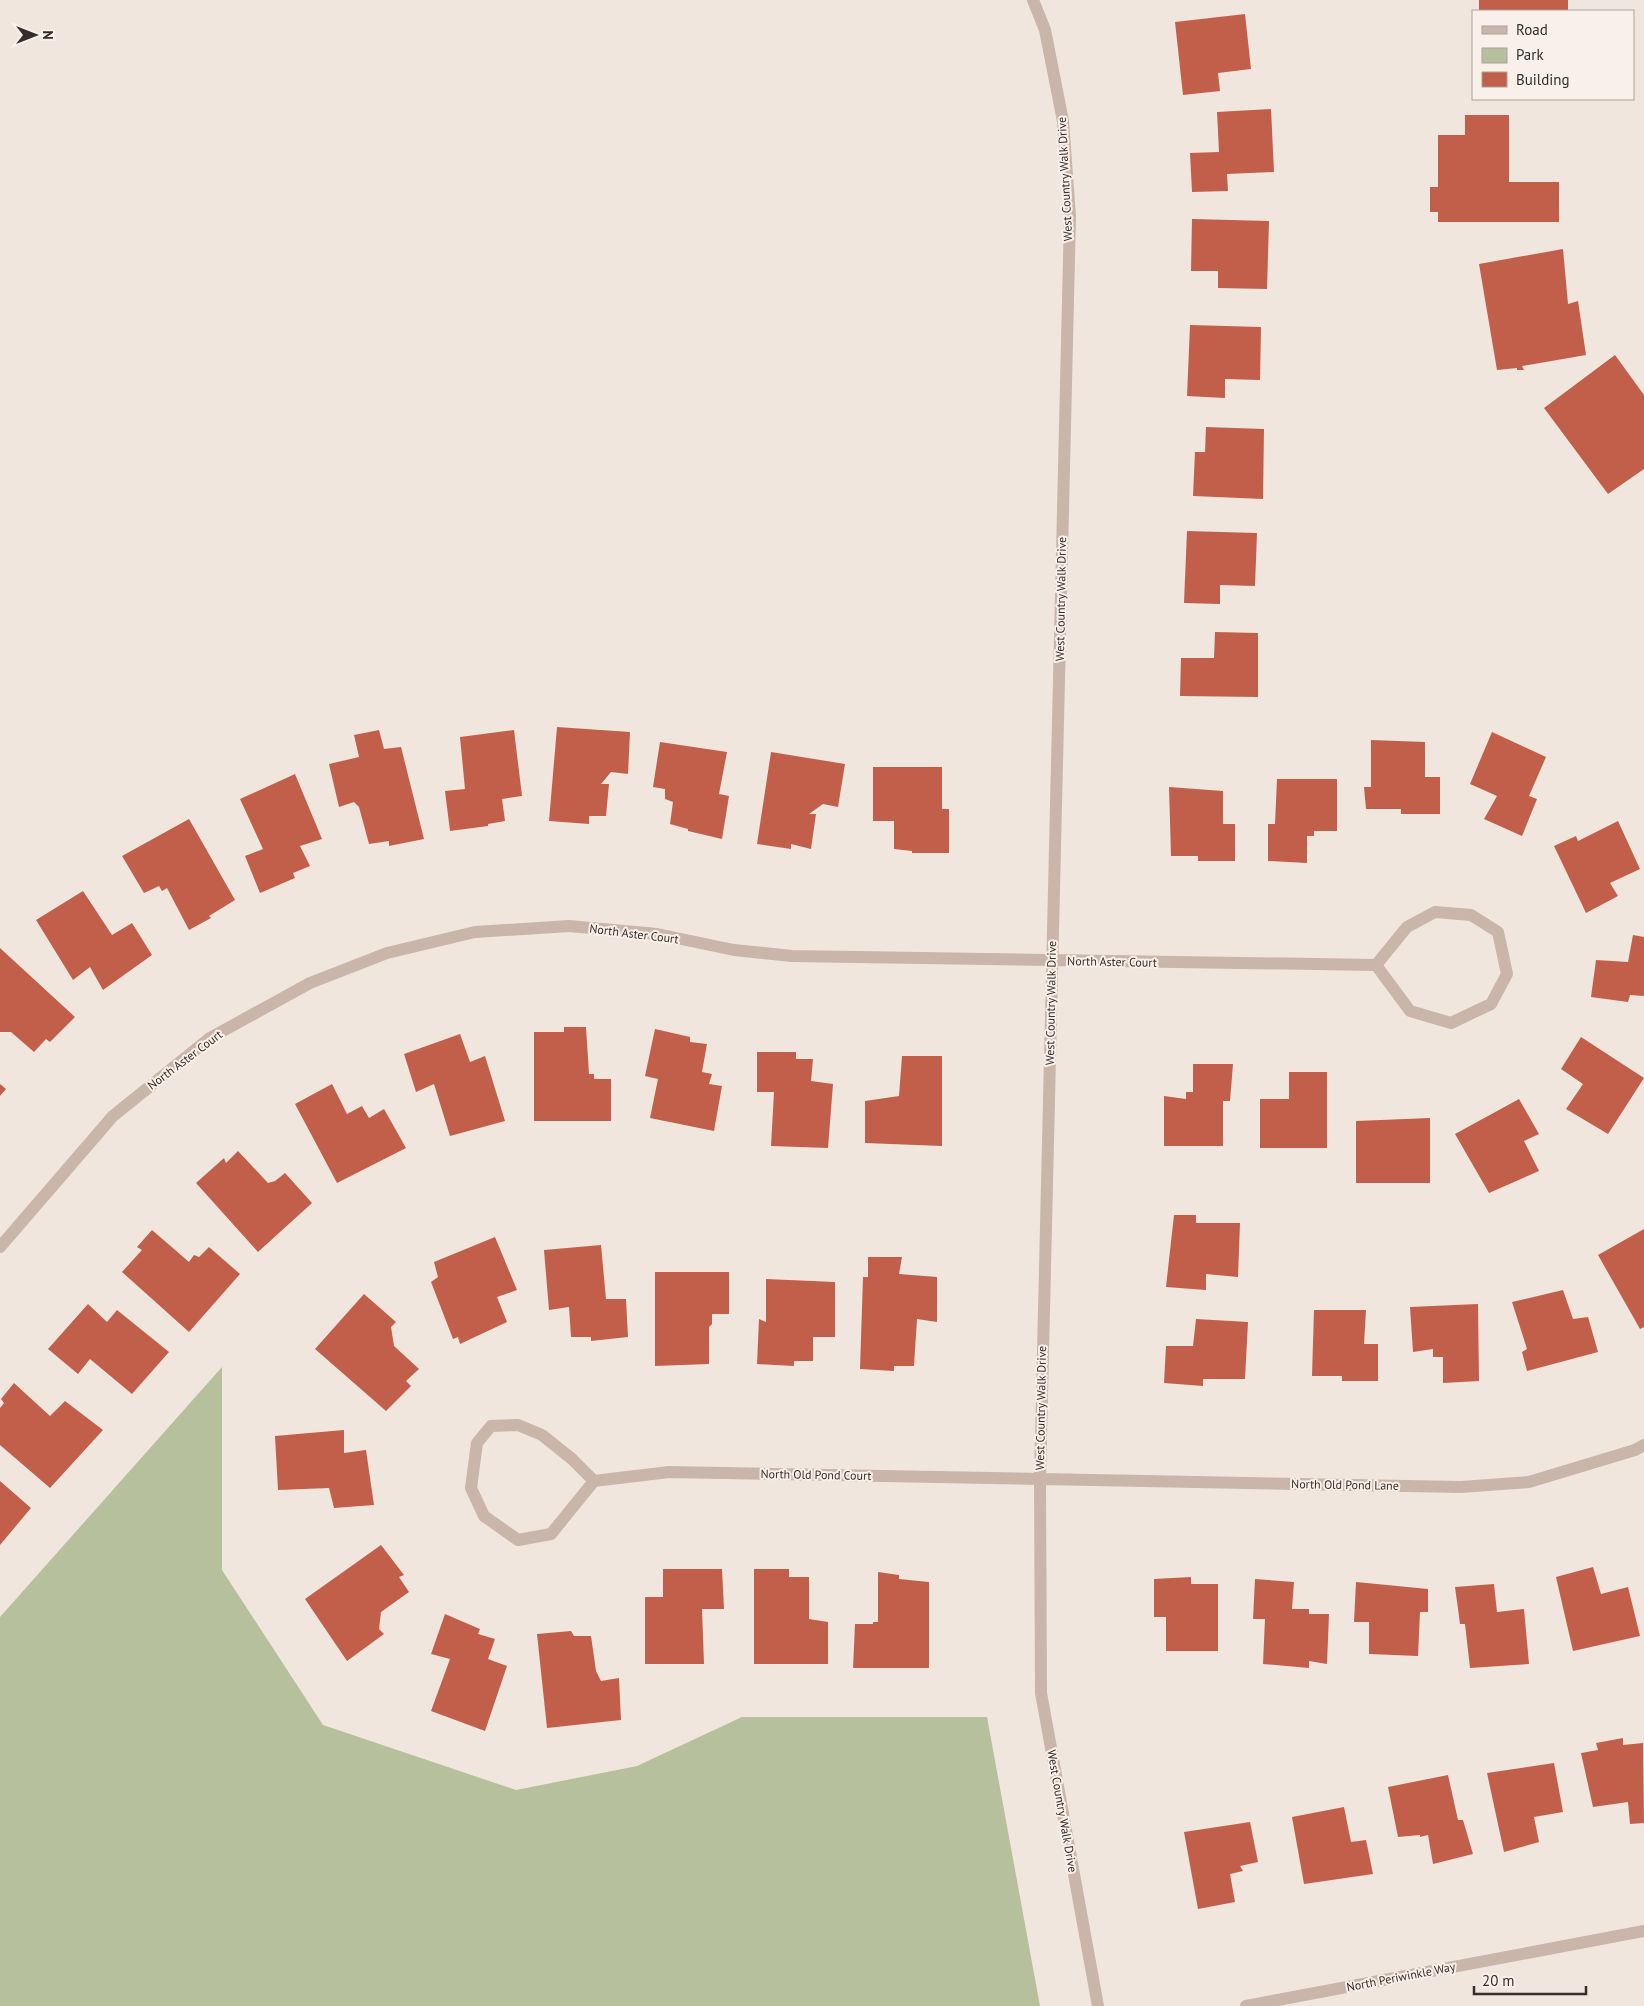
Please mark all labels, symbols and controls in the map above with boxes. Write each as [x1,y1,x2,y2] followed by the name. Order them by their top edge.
[10,10,60,60] north arrow
[1472,10,1634,100] legend
[1516,20,1548,39] text: Road
[39,30,57,40] text: N
[1516,45,1544,64] text: Park
[1516,70,1570,89] text: Building
[1054,117,1075,242] street label: West Country Walk Drive
[1052,537,1069,661] street label: West Country Walk Drive
[589,921,679,946] street label: North Aster Court
[1042,941,1059,1065] street label: West Country Walk Drive
[1067,953,1157,970] street label: North Aster Court
[144,1027,225,1093] street label: North Aster Court
[1032,1346,1049,1470] street label: West Country Walk Drive
[760,1466,872,1483] street label: North Old Pond Court
[1291,1476,1399,1493] street label: North Old Pond Lane
[1044,1748,1081,1873] street label: West Country Walk Drive
[1345,1959,1457,1994] street label: North Periwinkle Way
[1474,1964,1586,1996] scale bar
[1482,1971,1515,1990] text: 20 m

